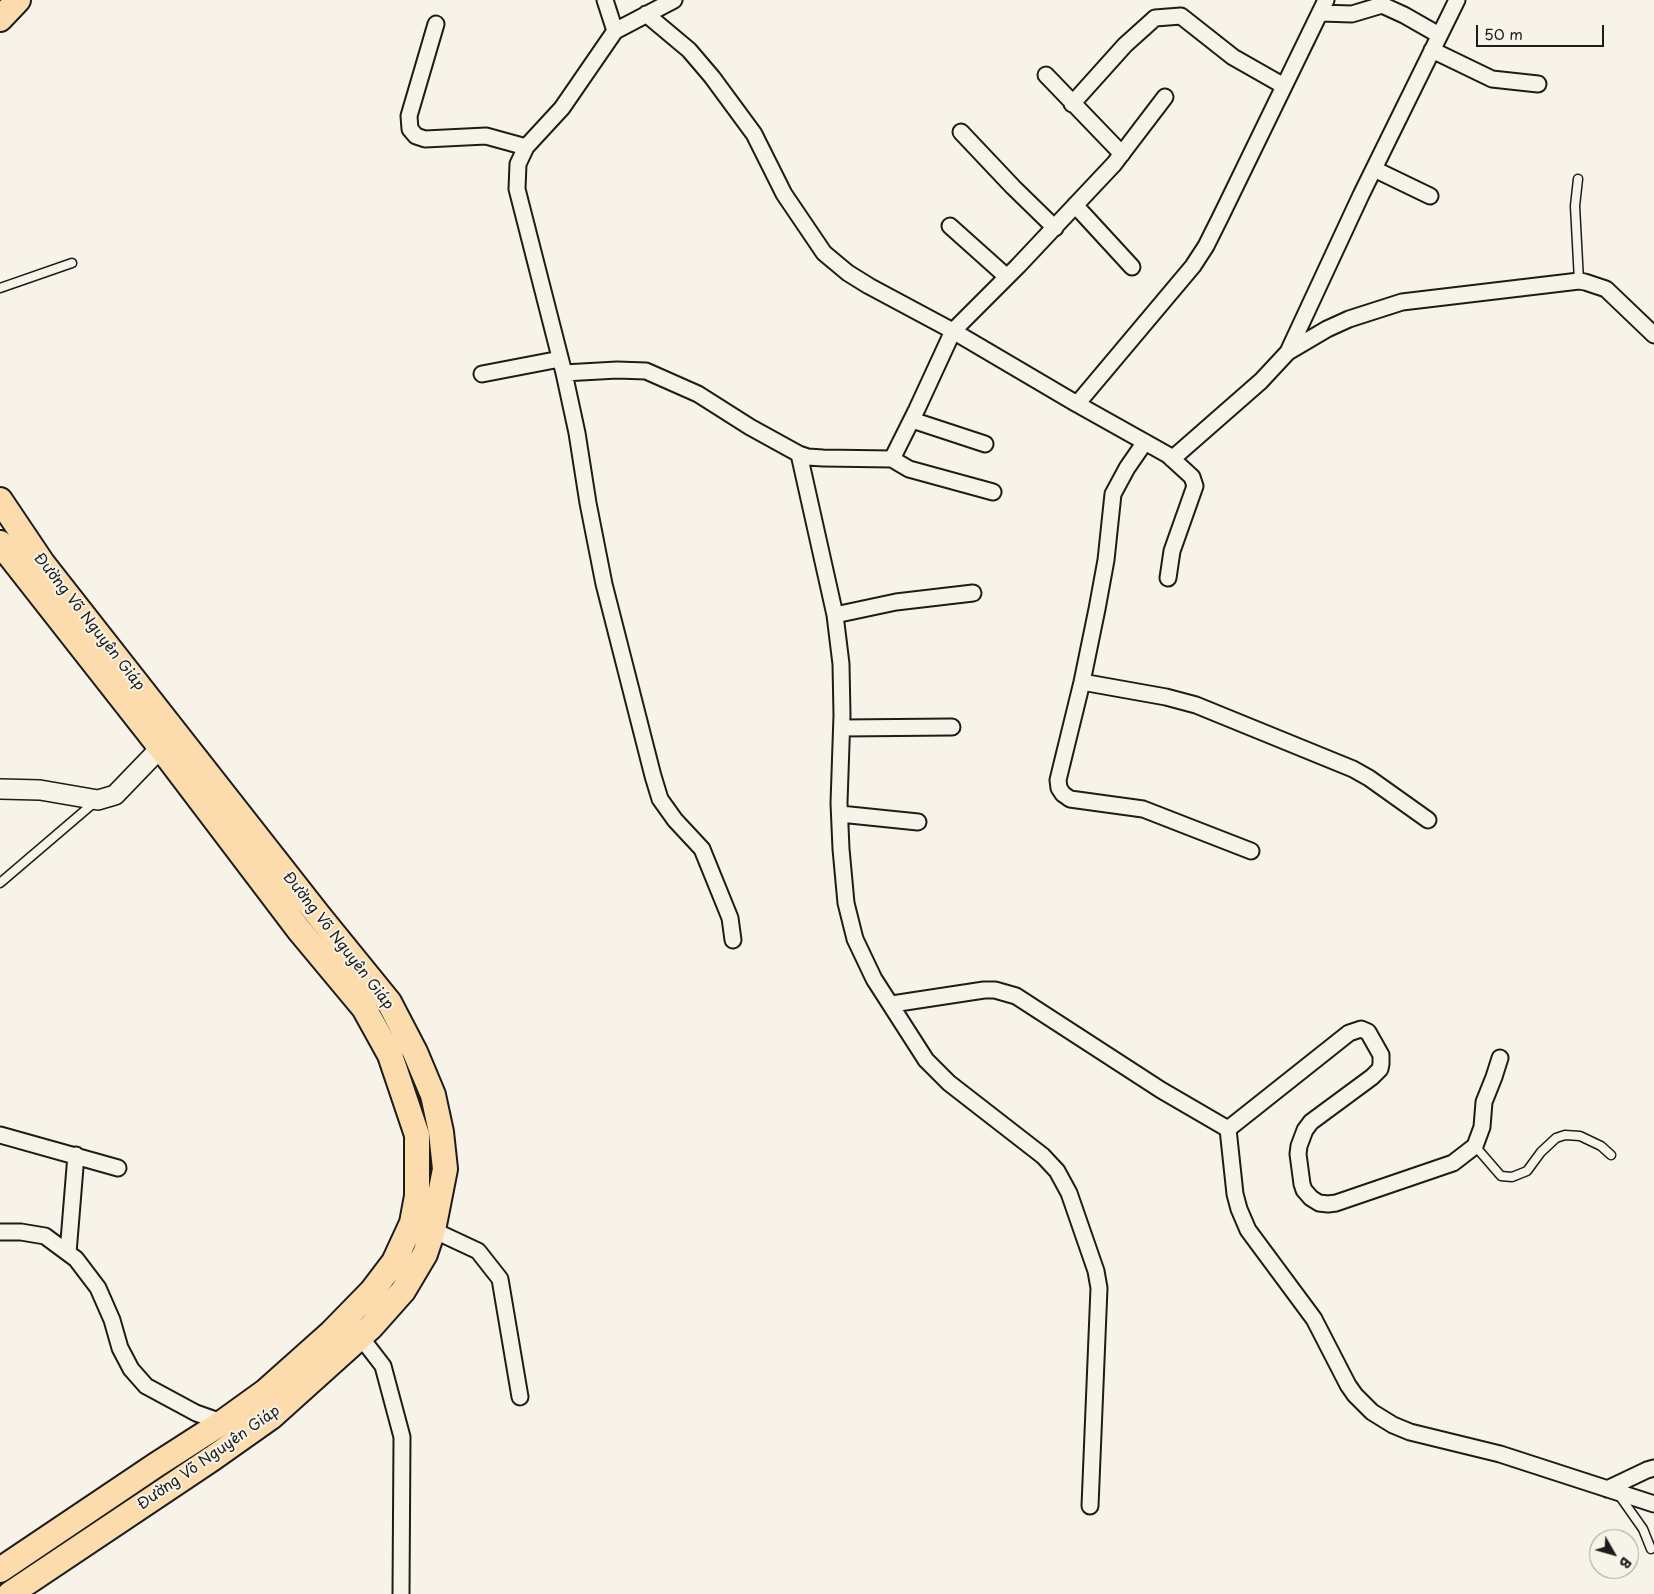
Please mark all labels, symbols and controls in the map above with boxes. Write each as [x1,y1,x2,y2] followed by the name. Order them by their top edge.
[1479,15,1606,47] scale bar
[1484,22,1523,45] text: 50 m
[30,550,148,694] street label: Đường Võ Nguyên Giáp
[279,869,397,1013] street label: Đường Võ Nguyên Giáp
[134,1402,284,1514] street label: Đường Võ Nguyên Giáp
[1589,1529,1639,1579] north arrow
[1614,1553,1637,1573] text: B

